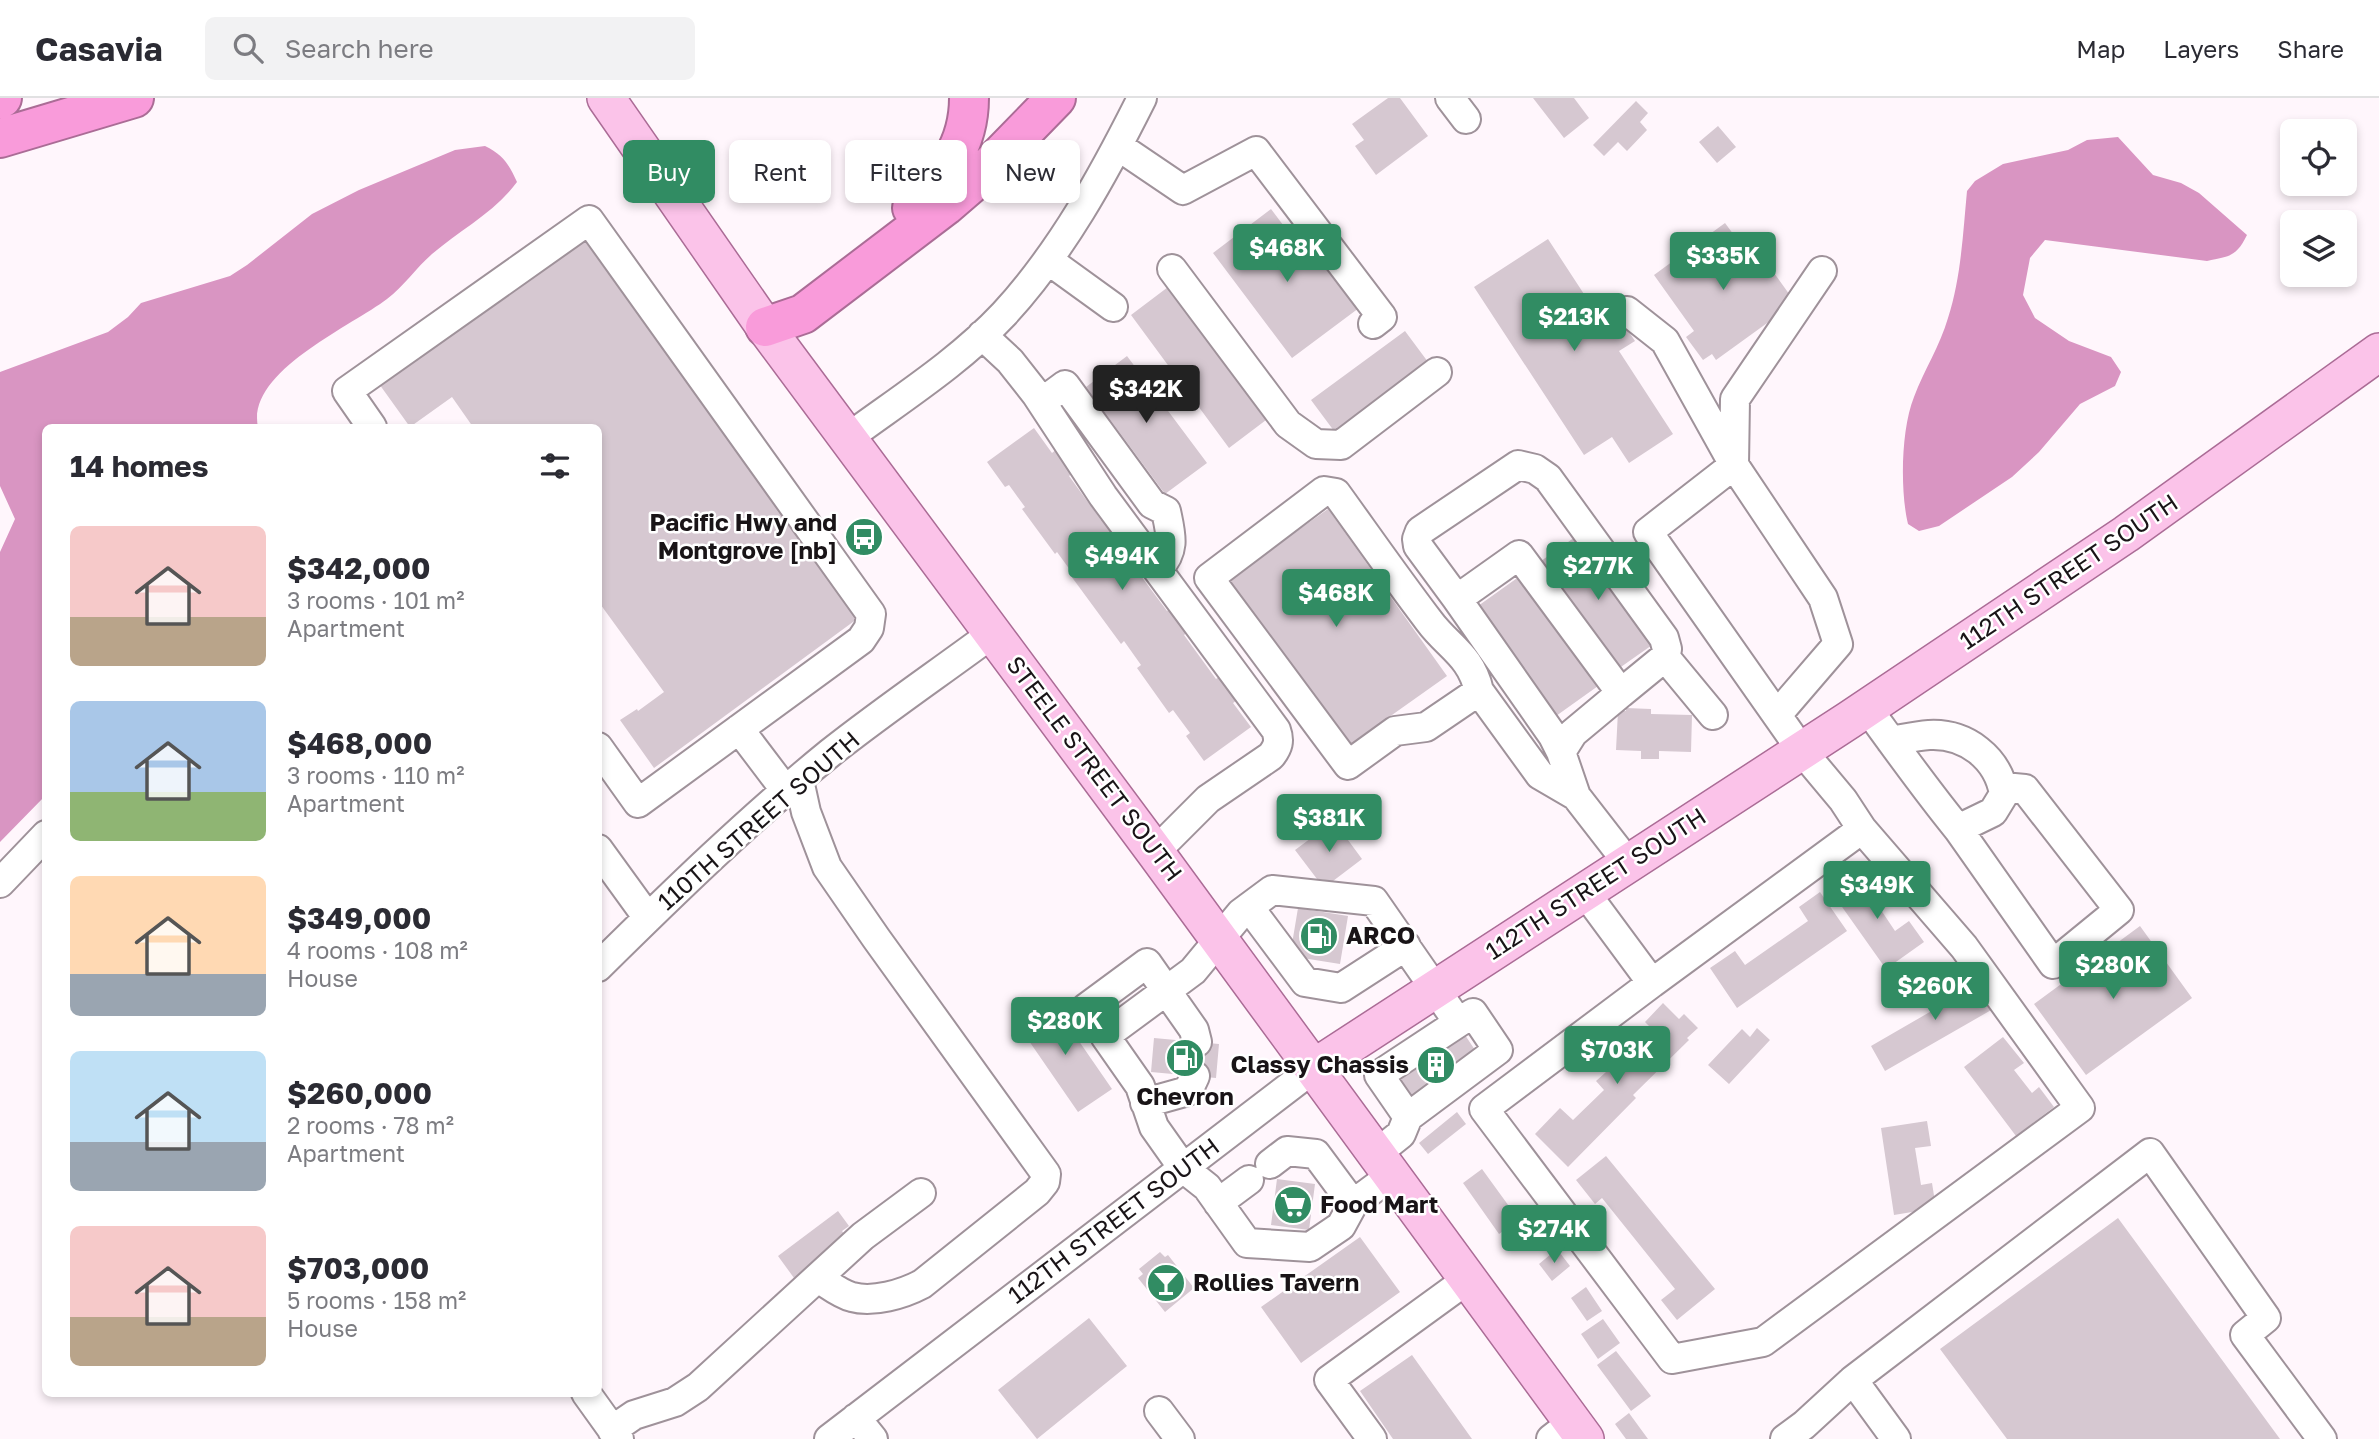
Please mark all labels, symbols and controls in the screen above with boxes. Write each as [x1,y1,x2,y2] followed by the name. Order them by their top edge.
[205,17,695,80] search box
[35,29,163,68] text: Casavia
[229,29,267,67] icon: search
[285,33,434,64] text: Search here
[2076,34,2125,63] text: Map
[2163,34,2239,63] text: Layers
[2277,34,2344,63] text: Share
[2280,119,2357,287] map controls
[2280,119,2357,196] button: locate
[623,140,715,203] chip: Buy
[729,140,831,203] chip: Rent
[845,140,967,203] chip: Filters
[981,140,1080,203] chip: New
[2280,210,2357,287] button: layers
[1238,225,1336,284] pin: $468K
[1674,232,1772,292] pin: $335K
[1249,233,1325,261] text: $468K
[1686,241,1760,269] text: $335K
[1525,294,1623,353] pin: $213K
[1538,302,1610,330] text: $213K
[1097,366,1195,425] pin: $342K
[1109,374,1183,402] text: $342K
[536,447,574,485] icon: filters
[70,448,209,484] text: 14 homes
[1954,487,2183,655] street label: 112TH STREET SOUTH
[650,507,837,564] place label: Pacific Hwy and Montgrove [nb]
[843,516,885,558] bus stop icon: Pacific Hwy and Montgrove [nb]
[1073,532,1171,592] pin: $494K
[1084,541,1160,569] text: $494K
[1549,542,1647,602] pin: $277K
[287,550,431,586] text: $342,000
[1562,551,1634,579] text: $277K
[126,554,210,638] icon: home
[1287,570,1385,629] pin: $468K
[1298,578,1374,606] text: $468K
[287,586,464,614] text: 3 rooms · 101 m²
[287,614,405,642] text: Apartment
[1001,650,1189,886] street label: STEELE STREET SOUTH
[651,724,865,915] street label: 110TH STREET SOUTH
[287,725,432,761] text: $468,000
[126,729,210,813] icon: home
[287,761,464,789] text: 3 rooms · 110 m²
[287,789,405,817] text: Apartment
[1280,794,1378,854] pin: $381K
[1480,801,1711,965] street label: 112TH STREET SOUTH
[1293,803,1365,831] text: $381K
[1828,862,1926,921] pin: $349K
[1839,870,1915,898] text: $349K
[287,900,431,936] text: $349,000
[126,904,210,988] icon: home
[1298,915,1340,957] fuel station icon: ARCO
[1346,920,1415,949] place label: ARCO
[287,936,468,964] text: 4 rooms · 108 m²
[2064,942,2162,1001] pin: $280K
[2075,950,2151,978] text: $280K
[1886,962,1984,1022] pin: $260K
[287,964,358,992] text: House
[1897,971,1973,999] text: $260K
[1016,998,1114,1057] pin: $280K
[1027,1006,1103,1034] text: $280K
[1568,1026,1666,1086] pin: $703K
[1580,1035,1654,1063] text: $703K
[1164,1037,1206,1079] fuel station icon: Chevron
[1415,1044,1457,1086] building icon: Classy Chassis
[1231,1049,1409,1078] place label: Classy Chassis
[287,1075,432,1111] text: $260,000
[126,1079,210,1163] icon: home
[1136,1081,1234,1110] place label: Chevron
[287,1111,454,1139] text: 2 rooms · 78 m²
[1002,1131,1224,1309] street label: 112TH STREET SOUTH
[287,1139,405,1167] text: Apartment
[1272,1184,1314,1226] supermarket icon: Food Mart
[1320,1189,1438,1218] place label: Food Mart
[1505,1206,1603,1265] pin: $274K
[1517,1214,1591,1242] text: $274K
[287,1250,429,1286] text: $703,000
[126,1254,210,1338] icon: home
[1145,1262,1187,1304] bar icon: Rollies Tavern
[1193,1267,1359,1296] place label: Rollies Tavern
[287,1286,466,1314] text: 5 rooms · 158 m²
[287,1314,358,1342] text: House

